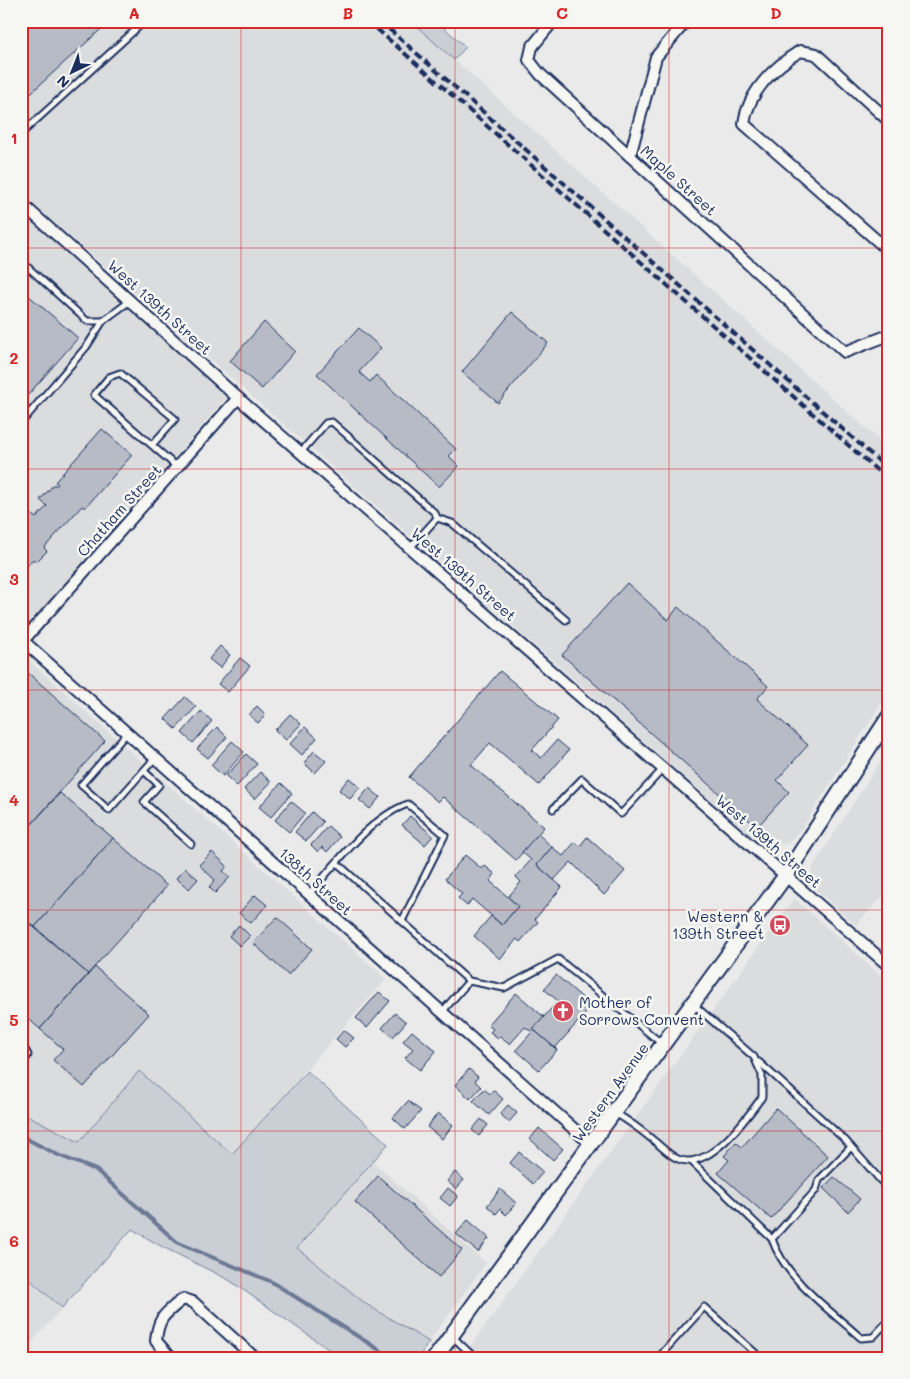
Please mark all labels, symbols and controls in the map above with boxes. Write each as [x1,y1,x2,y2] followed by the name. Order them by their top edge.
[128,2,140,23] text: A
[343,2,353,23] text: B
[556,2,568,23] text: C
[770,2,782,23] text: D
[48,48,98,98] north arrow
[52,71,73,92] text: N
[10,127,18,148] text: 1
[637,140,721,220] street label: Maple Street
[104,255,216,359] street label: West 139th Street
[10,347,19,368] text: 2
[72,460,166,560] street label: Chatham Street
[407,523,521,625] street label: West 139th Street
[9,568,19,589] text: 3
[9,789,19,810] text: 4
[712,790,826,892] street label: West 139th Street
[275,843,357,919] street label: 138th Street
[672,906,764,943] place label: Western & 139th Street
[768,913,792,937] bus stop icon: Western & 139th Street
[579,992,704,1029] place label: Mother of Sorrows Convent
[551,999,575,1023] church icon: Mother of Sorrows Convent
[9,1009,19,1030] text: 5
[567,1038,653,1146] street label: Western Avenue
[9,1230,19,1251] text: 6

